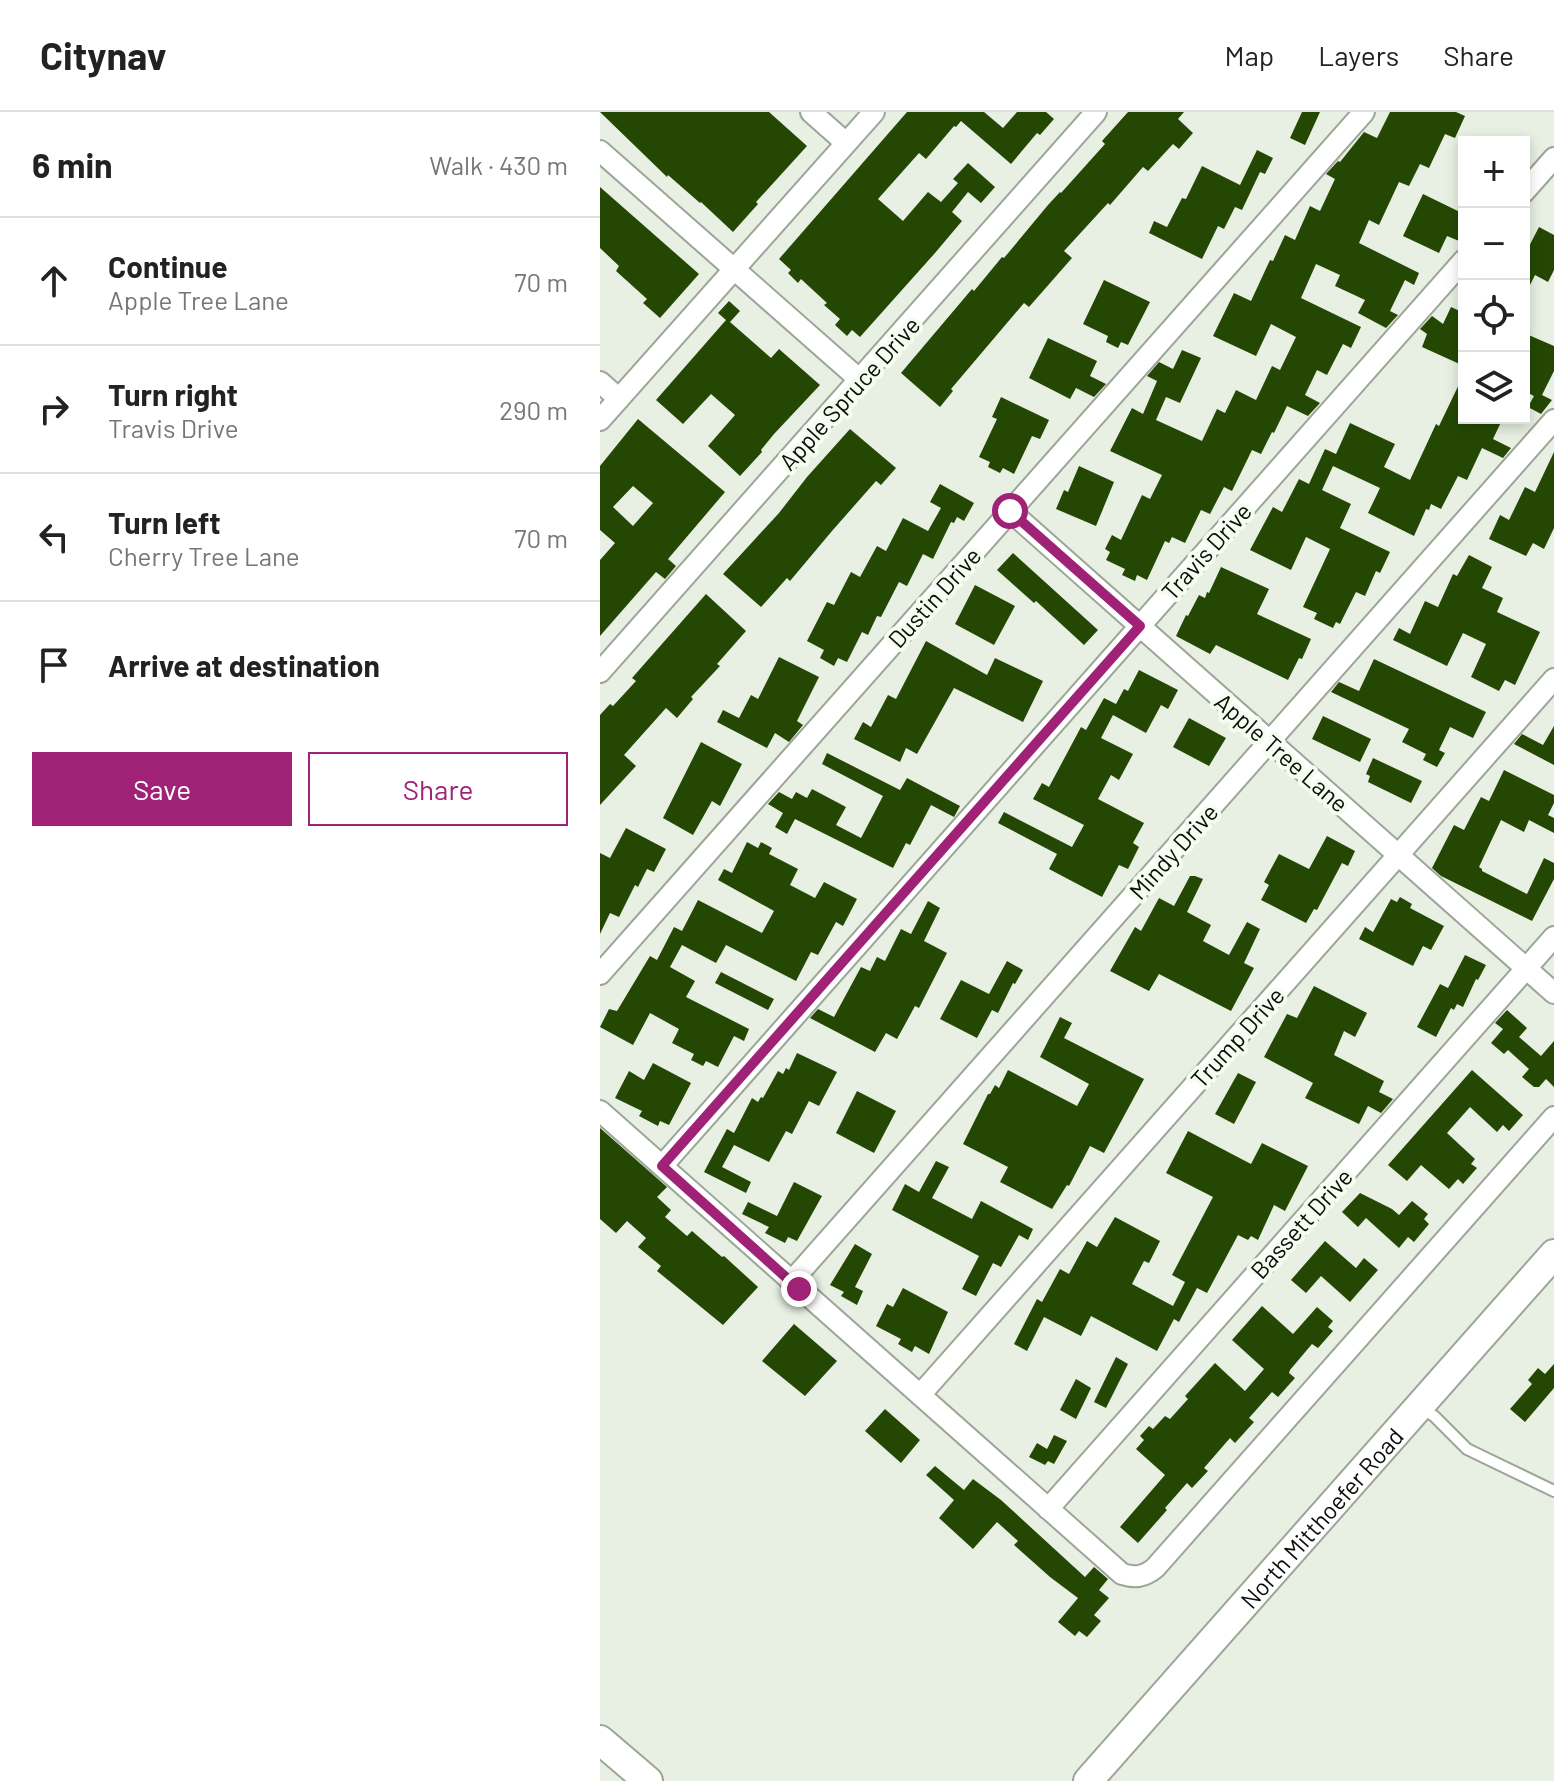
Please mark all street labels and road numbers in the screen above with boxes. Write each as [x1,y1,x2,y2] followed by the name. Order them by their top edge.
[772,310,926,476] street label: Apple Spruce Drive
[1155,497,1257,605] street label: Travis Drive
[881,541,987,653] street label: Dustin Drive
[1209,686,1355,818] street label: Apple Tree Lane
[1123,797,1223,905] street label: Mindy Drive
[1184,981,1290,1093] street label: Trump Drive
[1244,1162,1358,1284] street label: Bassett Drive
[1234,1421,1409,1613] street label: North Mitthoefer Road

